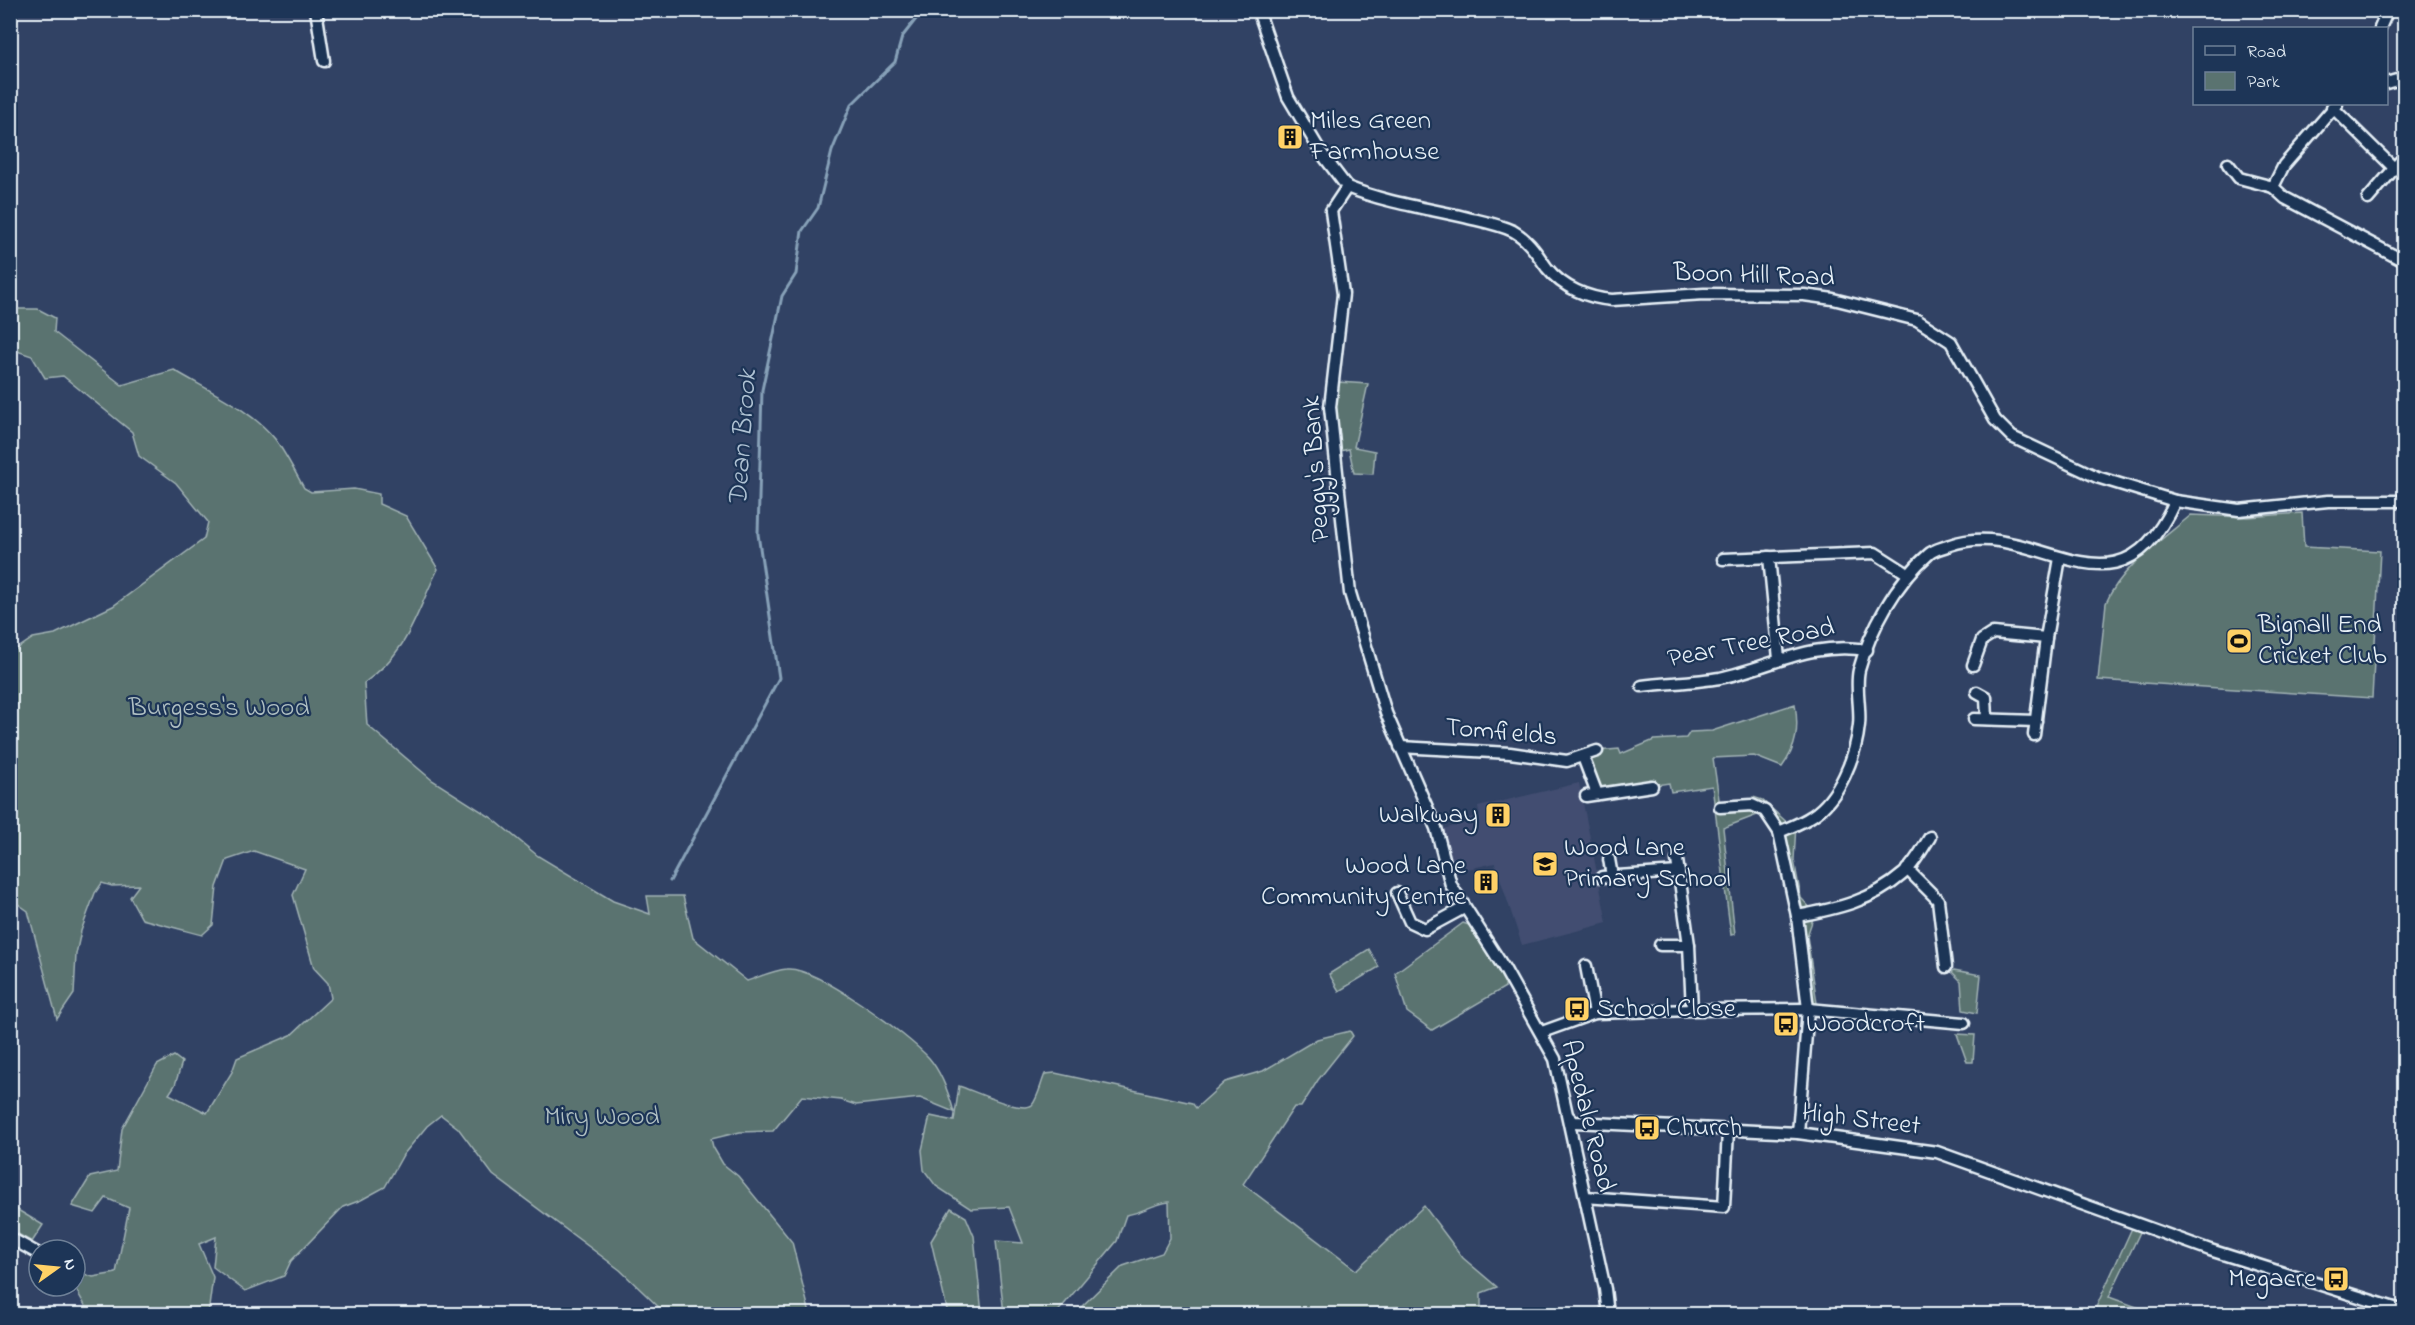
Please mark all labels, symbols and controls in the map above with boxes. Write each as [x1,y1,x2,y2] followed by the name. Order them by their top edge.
[2193,27,2388,105] legend
[2247,40,2286,66] text: Road
[2247,70,2280,96] text: Park
[1309,102,1440,172] place label: Miles Green Farmhouse
[1275,122,1305,152] building icon: Miles Green Farmhouse
[1672,254,1835,298] street label: Boon Hill Road
[719,366,769,508] water label: Dean Brook
[1292,394,1342,543] street label: Peggy's Bank
[2257,606,2387,676] place label: Bignall End Cricket Club
[1664,609,1838,679] street label: Pear Tree Road
[2224,626,2254,656] sports icon: Bignall End Cricket Club
[127,689,310,728] park label: Burgess's Wood
[1443,709,1559,757] street label: Tomfields
[1379,796,1478,835] place label: Walkway
[1483,800,1513,830] building icon: Walkway
[1564,829,1731,899] place label: Wood Lane Primary School
[1261,847,1467,917] place label: Wood Lane Community Centre
[1530,849,1560,879] school or university icon: Wood Lane Primary School
[1471,867,1501,897] building icon: Wood Lane Community Centre
[1596,990,1737,1029] place label: School Close
[1562,994,1592,1024] bus stop icon: School Close
[1806,1005,1925,1044] place label: Woodcroft
[1771,1009,1801,1039] bus stop icon: Woodcroft
[1549,1036,1625,1196] street label: Apedale Road
[1799,1093,1923,1147] street label: High Street
[544,1098,660,1137] park label: Miry Wood
[1666,1109,1742,1148] place label: Church
[1632,1113,1662,1143] bus stop icon: Church
[27,1238,87,1298] north arrow
[57,1256,83,1273] text: N
[2228,1260,2317,1299] place label: Megacre
[2321,1264,2351,1294] bus stop icon: Megacre

